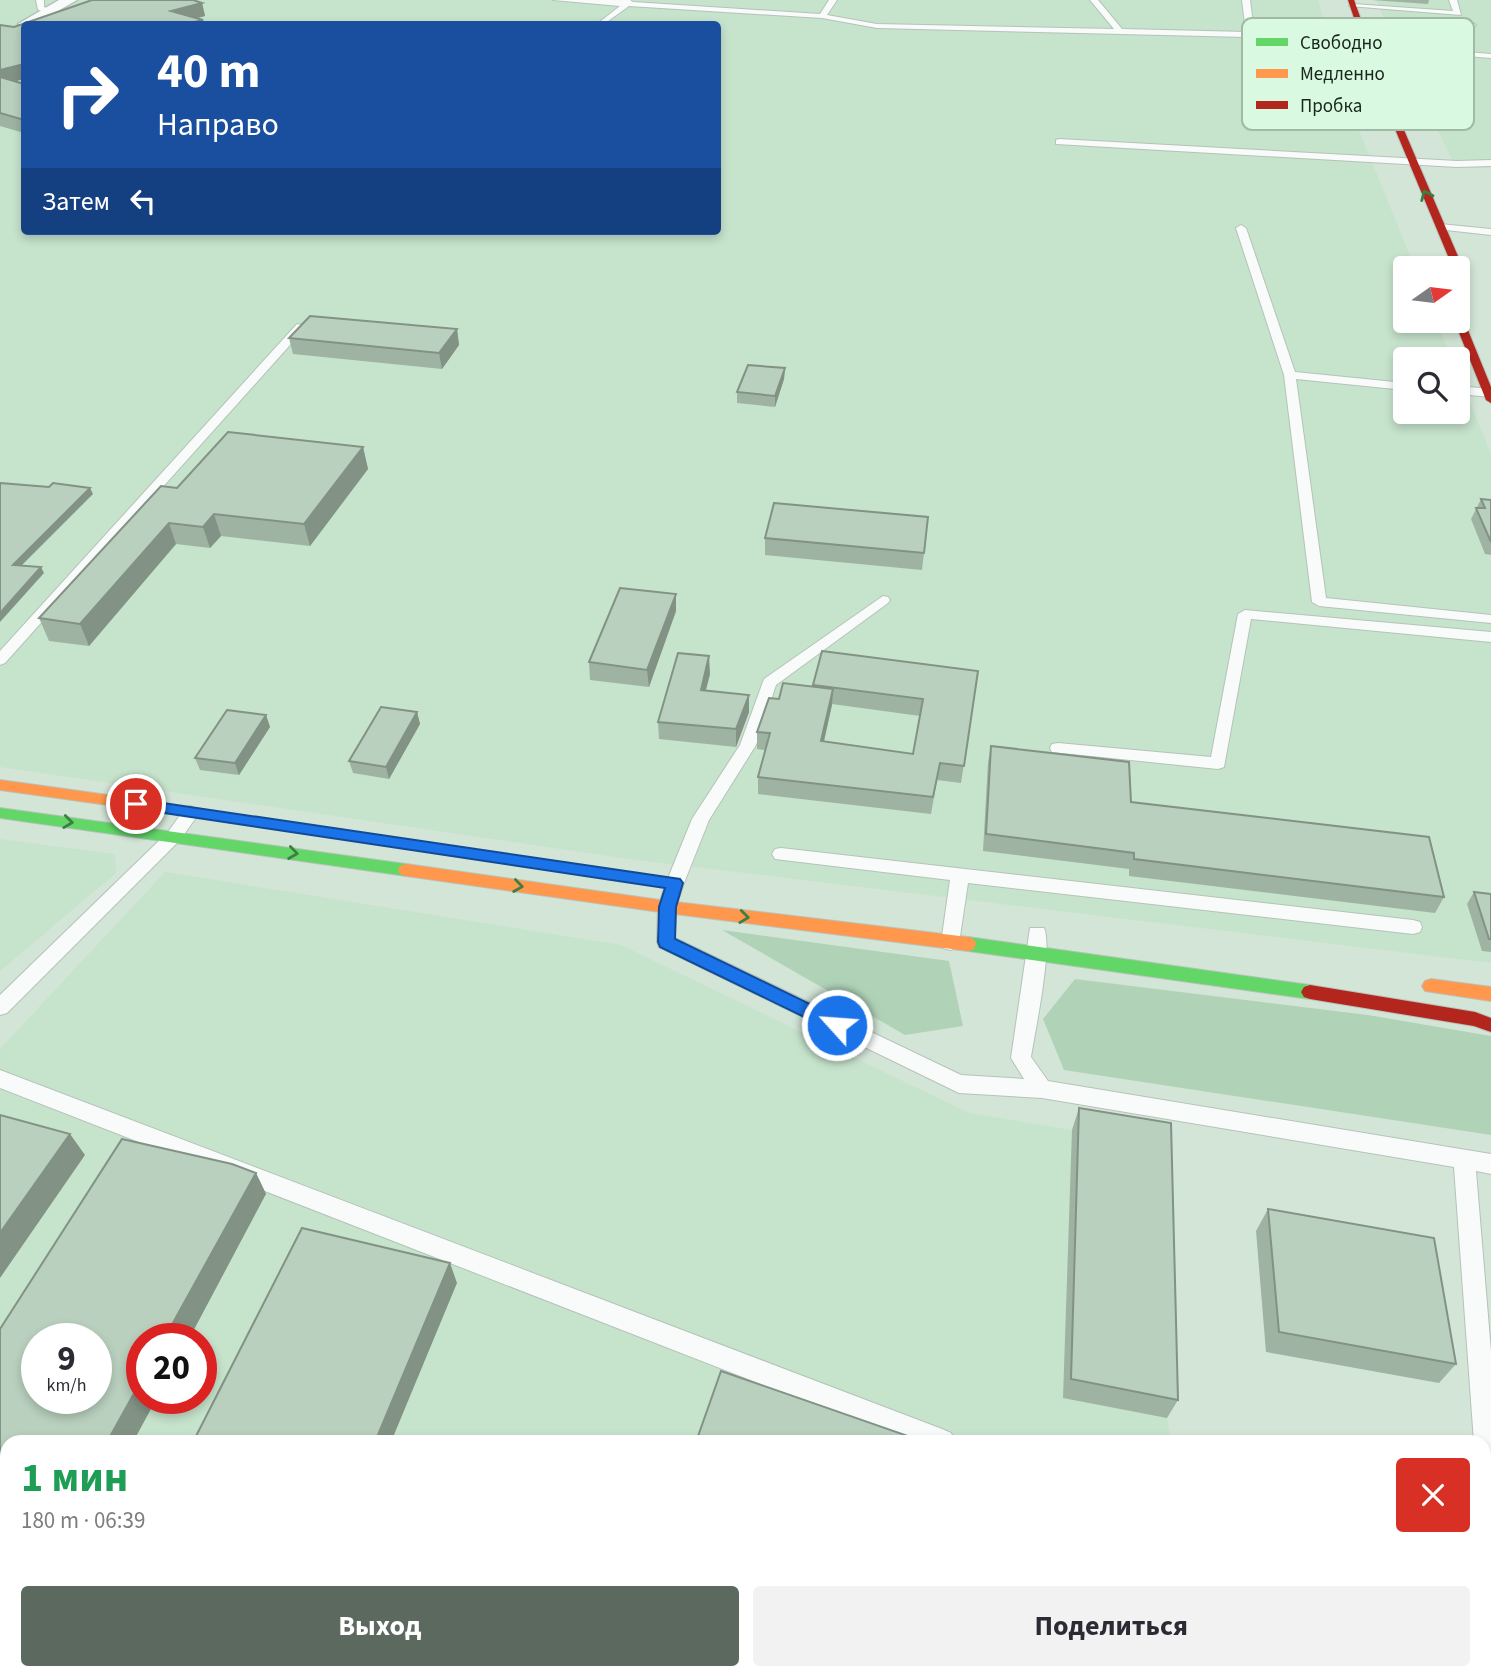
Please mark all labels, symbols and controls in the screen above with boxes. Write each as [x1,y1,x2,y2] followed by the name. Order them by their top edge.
[1242,18,1474,130] legend
[1300,30,1383,57] text: Свободно
[157,37,261,107] text: 40 m
[42,49,133,140] icon: right
[1300,61,1385,88] text: Медленно
[1300,93,1362,120] text: Пробка
[157,102,279,148] text: Направо
[124,182,162,220] icon: left
[42,183,110,220] text: Затем
[1420,189,1434,202] one-way arrow
[1393,256,1470,332] north arrow
[1393,256,1470,424] map controls
[1393,347,1470,424] button: search
[106,774,166,834] pin
[117,785,155,823] icon: arrive
[62,814,74,829] one-way arrow
[287,845,299,860] one-way arrow
[512,878,524,893] one-way arrow
[738,910,749,925] one-way arrow
[800,988,874,1062] position arrow
[126,1323,217,1414] speed limit sign: 20
[57,1334,76,1384] text: 9
[47,1373,86,1398] text: km/h
[21,1448,128,1508] text: 1 мин
[1396,1458,1470,1532] button: close
[21,1504,145,1537] text: 180 m · 06:39
[21,1586,739,1666] button: Выход
[753,1586,1470,1666] button: Поделиться

